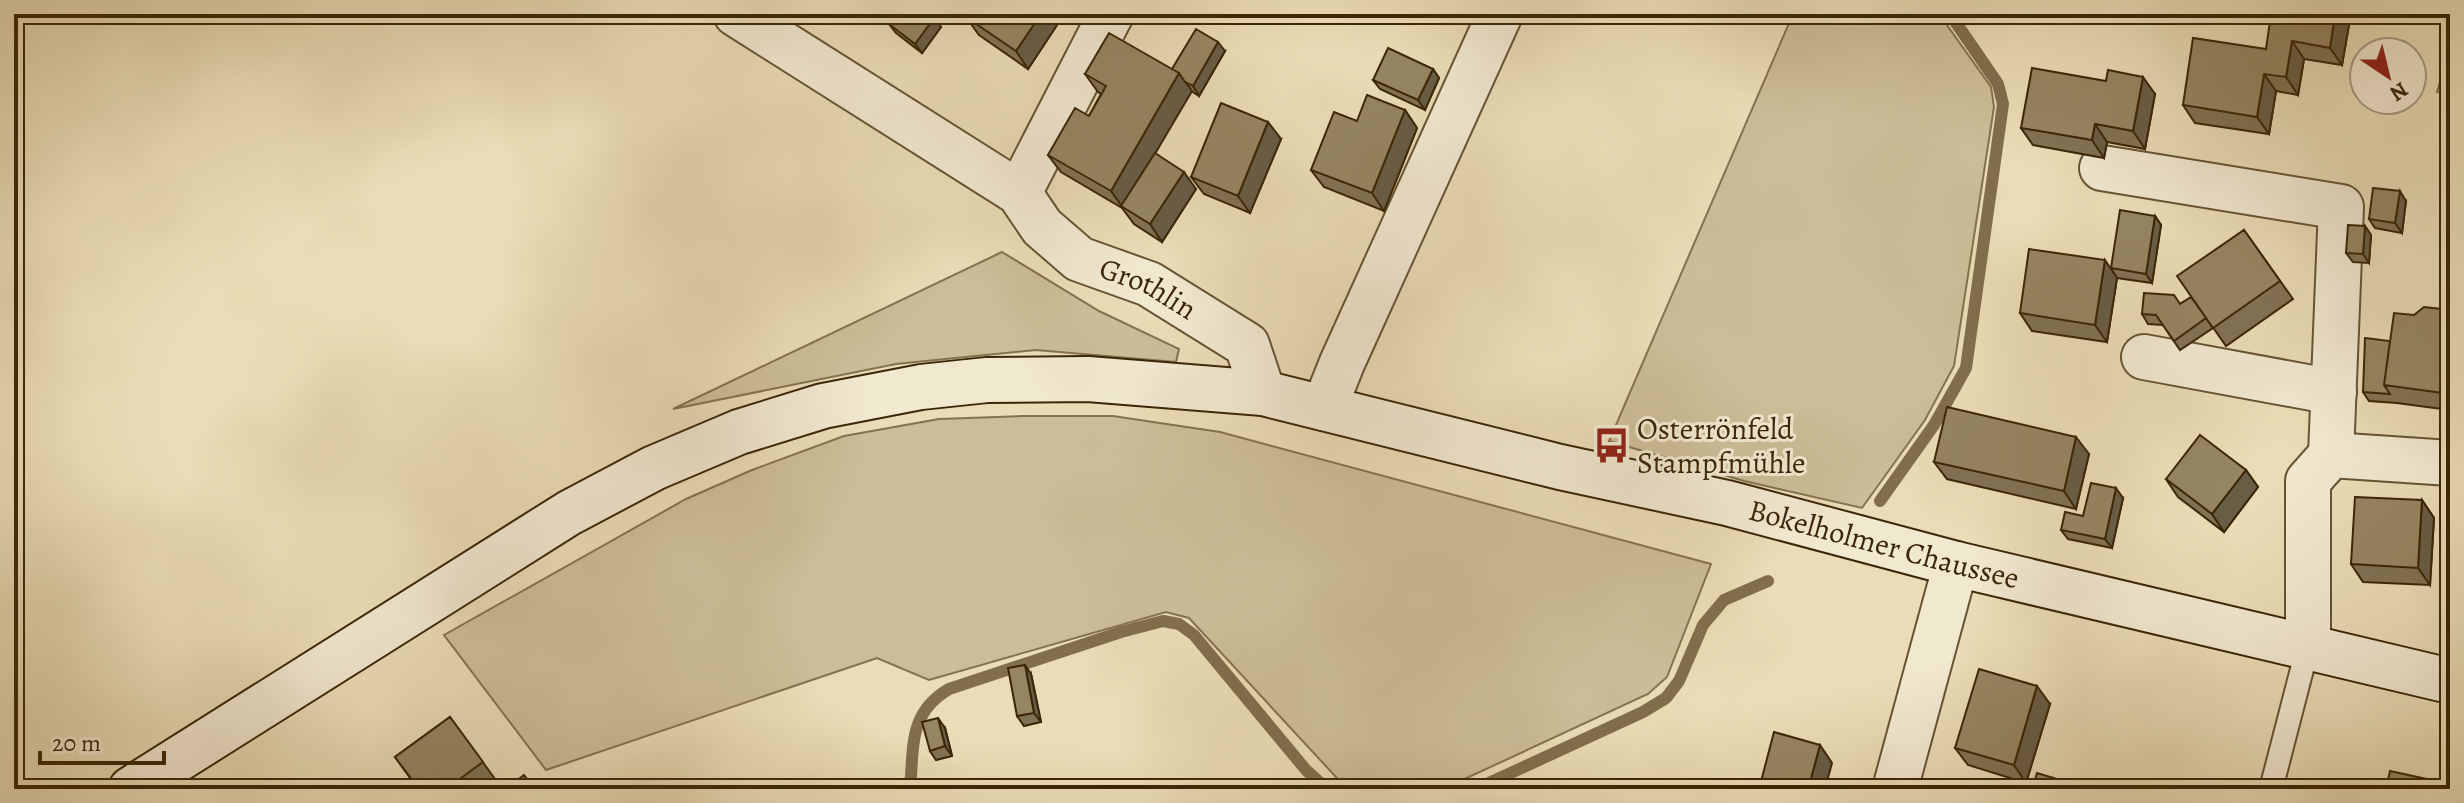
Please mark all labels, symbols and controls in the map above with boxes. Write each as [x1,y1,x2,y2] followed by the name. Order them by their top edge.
[2348,36,2428,116] north arrow
[2384,75,2414,108] text: N
[1094,248,1204,329] street label: Grothlin
[1637,409,1805,483] place label: Osterrönfeld Stampfmühle
[1592,427,1630,465] bus stop icon: Osterrönfeld Stampfmühle
[1744,490,2023,598] street label: Bokelholmer Chaussee
[40,715,164,765] scale bar
[52,727,101,759] text: 20 m

